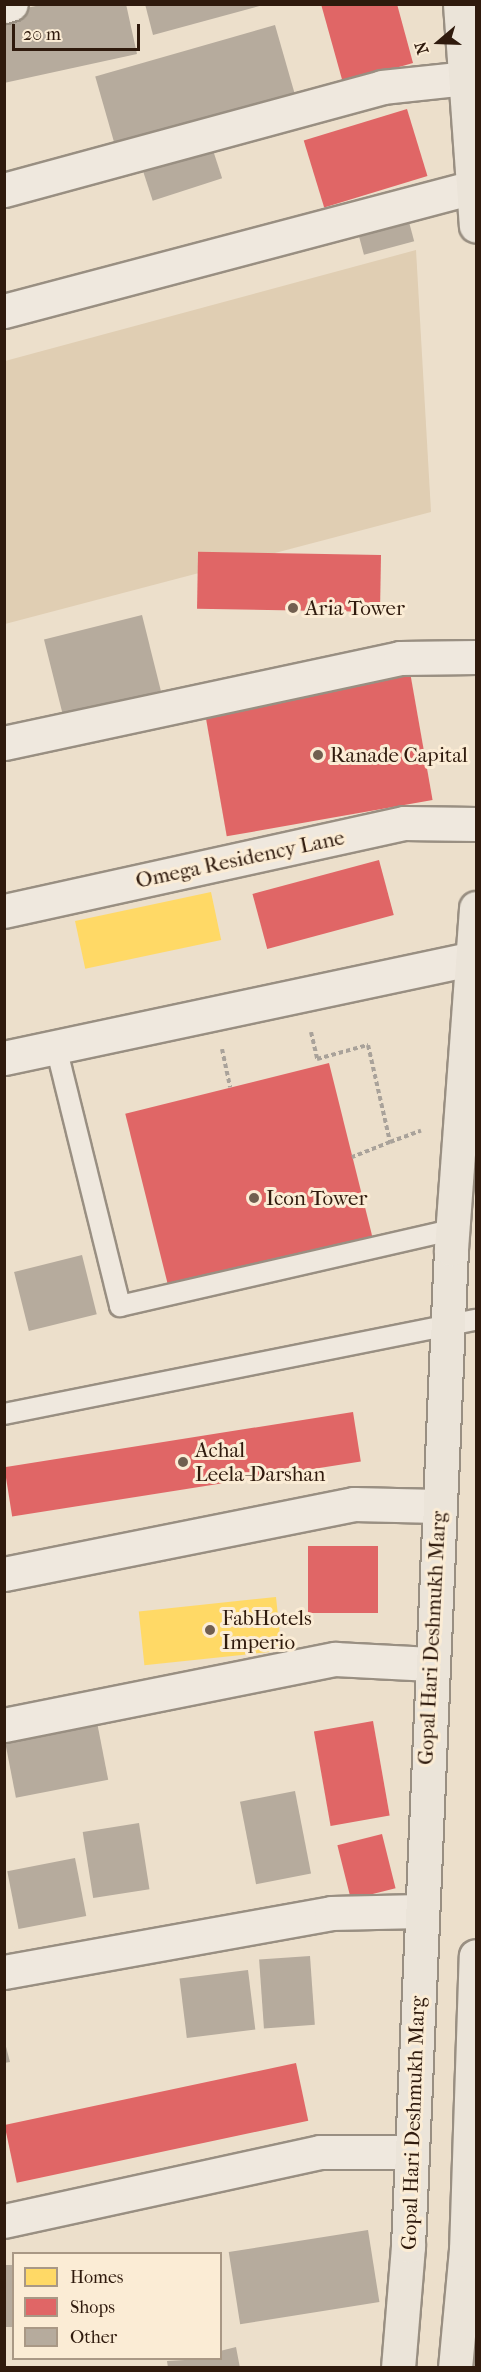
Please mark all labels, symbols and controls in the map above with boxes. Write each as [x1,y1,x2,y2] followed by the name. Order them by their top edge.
[15,12,142,50] scale bar
[409,12,469,72] north arrow
[23,24,61,45] text: 20 m
[411,39,432,57] text: N
[305,595,405,621] place label: Aria Tower
[286,601,300,615] marker: Aria Tower
[330,742,468,768] place label: Ranade Capital
[311,748,325,762] marker: Ranade Capital
[133,825,347,893] street label: Omega Residency Lane
[266,1185,367,1211] place label: Icon Tower
[247,1191,261,1205] marker: Icon Tower
[195,1437,325,1487] place label: Achal Leela-Darshan
[176,1455,190,1469] marker: Achal Leela-Darshan
[413,1510,451,1766] street label: Gopal Hari Deshmukh Marg
[222,1605,312,1655] place label: FabHotels Imperio
[203,1623,217,1637] marker: FabHotels Imperio
[396,1996,430,2250] street label: Gopal Hari Deshmukh Marg
[12,2252,222,2360] legend
[70,2267,124,2288] text: Homes
[70,2297,115,2318] text: Shops
[70,2327,117,2348] text: Other

